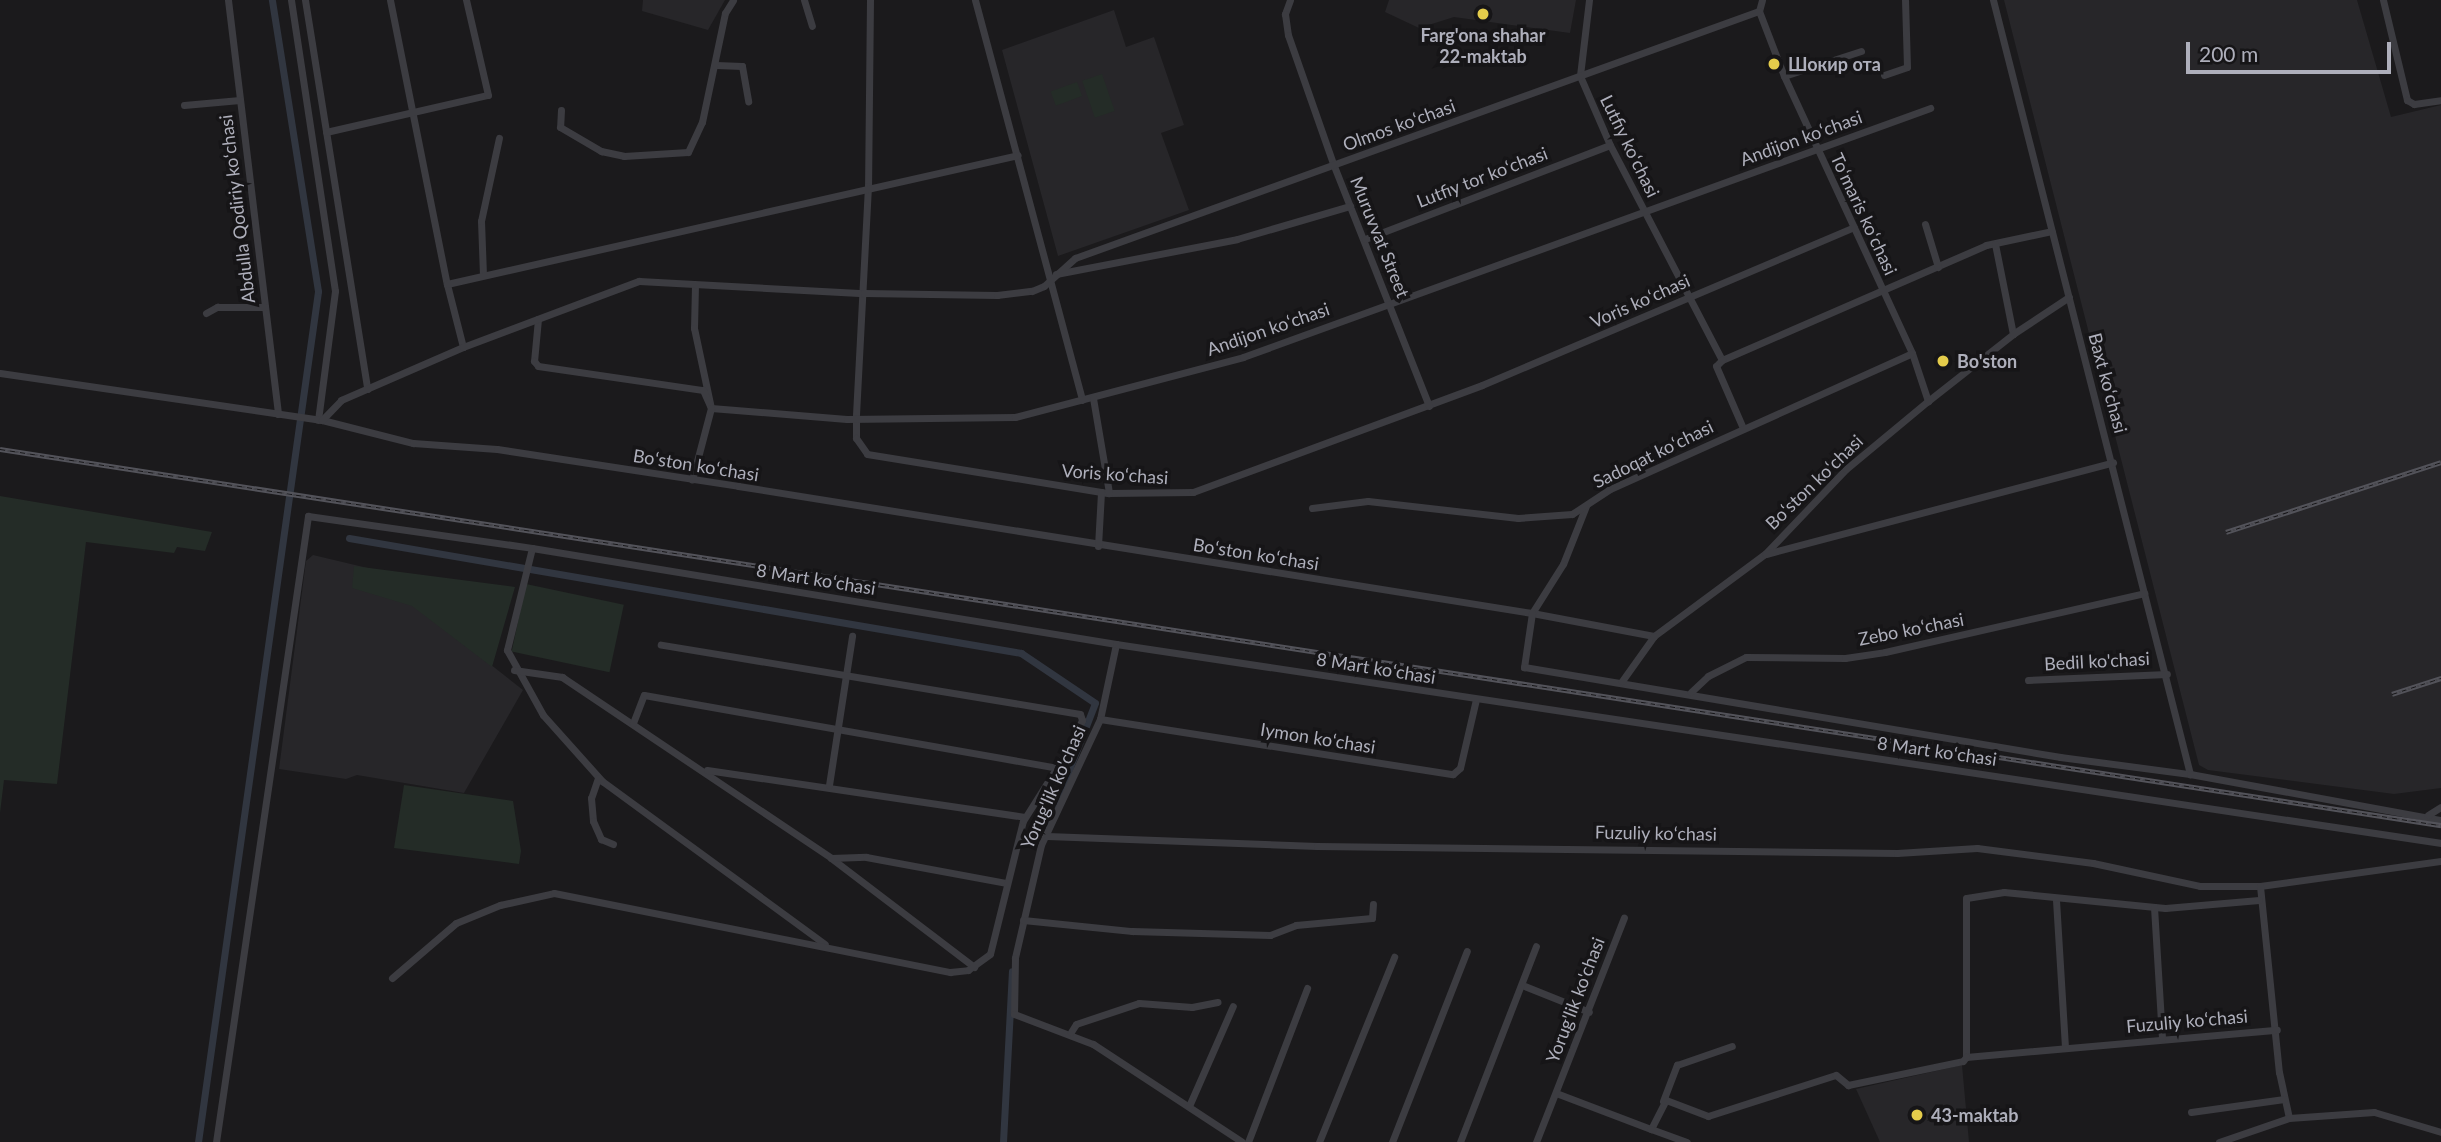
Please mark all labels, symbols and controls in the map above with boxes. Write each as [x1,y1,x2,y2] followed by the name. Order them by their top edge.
[1475,6,1491,22] marker: Farg'ona shahar 22-maktab
[1421,25,1545,68] place label: Farg'ona shahar 22-maktab
[2189,28,2394,72] scale bar
[2199,41,2258,66] text: 200 m
[1788,53,1881,75] place label: Шокир ота
[1766,56,1782,72] marker: Шокир ота
[1596,91,1664,201] street label: Lutfiy koʻchasi
[1340,95,1458,155] street label: Olmos koʻchasi
[1737,106,1865,170] street label: Andijon koʻchasi
[215,113,259,305] street label: Abdulla Qodiriy koʻchasi
[1413,142,1551,212] street label: Lutfiy tor koʻchasi
[1826,150,1902,278] street label: Toʻmaris koʻchasi
[1346,173,1414,301] street label: Muruvvat Street
[1587,269,1693,333] street label: Voris koʻchasi
[1204,298,1332,360] street label: Andijon koʻchasi
[2084,331,2132,435] street label: Baxt koʻchasi
[1957,350,2017,372] place label: Bo'ston
[1935,353,1951,369] marker: Bo'ston
[1589,416,1717,492] street label: Sadoqat koʻchasi
[1761,430,1867,534] street label: Boʻston koʻchasi
[632,444,760,486] street label: Boʻston koʻchasi
[1061,460,1169,488] street label: Voris koʻchasi
[1192,533,1320,575] street label: Boʻston koʻchasi
[755,559,877,599] street label: 8 Mart koʻchasi
[1856,608,1966,650] street label: Zebo koʻchasi
[2044,647,2150,675] street label: Bedil ko'chasi
[1315,648,1437,688] street label: 8 Mart koʻchasi
[1259,718,1377,758] street label: Iymon koʻchasi
[1016,722,1090,852] street label: Yorug'lik ko'chasi
[1876,732,1998,770] street label: 8 Mart koʻchasi
[1595,821,1717,845] street label: Fuzuliy koʻchasi
[1541,934,1609,1066] street label: Yorug'lik ko'chasi
[2125,1005,2249,1037] street label: Fuzuliy koʻchasi
[1931,1104,2018,1126] place label: 43-maktab
[1909,1107,1925,1123] marker: 43-maktab

